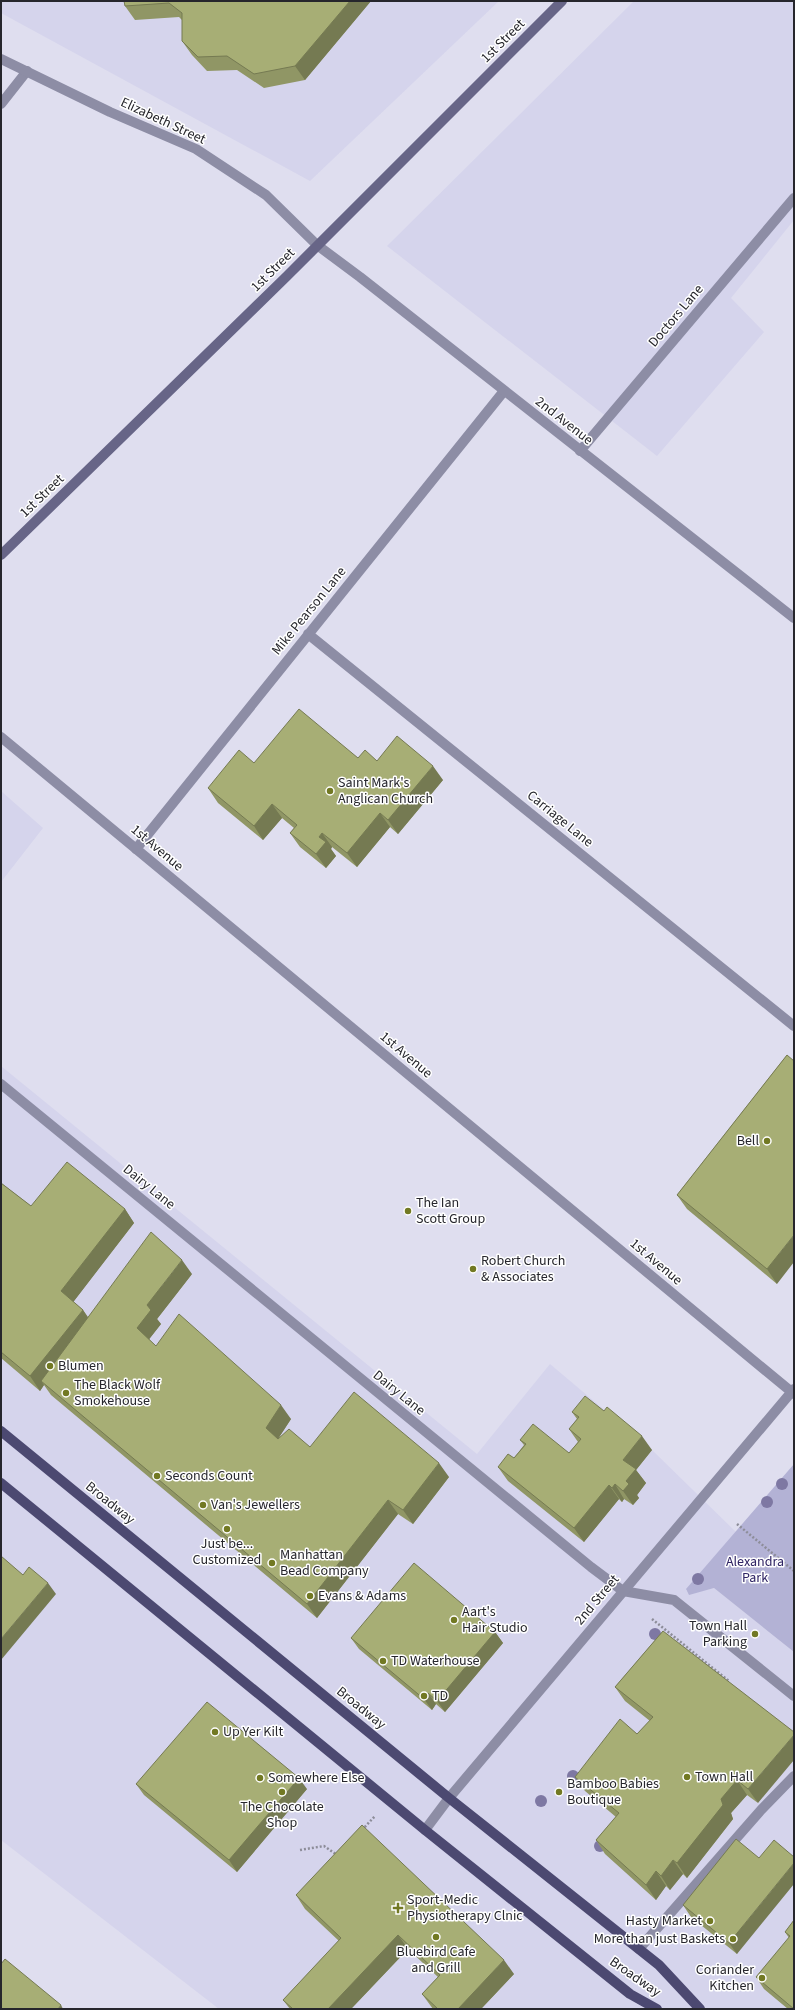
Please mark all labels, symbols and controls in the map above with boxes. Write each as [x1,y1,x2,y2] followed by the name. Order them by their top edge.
[476,14,530,68] street label: 1st Street
[117,93,209,150] street label: Elizabeth Street
[246,243,300,297] street label: 1st Street
[644,280,708,352] street label: Doctors Lane
[531,392,597,450] street label: 2nd Avenue
[15,469,69,522] street label: 1st Street
[267,562,351,660] street label: Mike Pearson Lane
[338,773,433,809] place label: Saint Mark's Anglican Church
[325,786,335,796] marker: Saint Mark's Anglican Church
[522,786,598,852] street label: Carriage Lane
[126,820,188,876] street label: 1st Avenue
[375,1027,437,1083] street label: 1st Avenue
[737,1131,759,1151] place label: Bell
[762,1136,772,1146] marker: Bell
[119,1160,179,1214] street label: Dairy Lane
[416,1193,485,1229] place label: The Ian Scott Group
[403,1206,413,1216] marker: The Ian Scott Group
[625,1234,687,1290] street label: 1st Avenue
[481,1251,565,1287] place label: Robert Church & Associates
[468,1264,478,1274] marker: Robert Church & Associates
[58,1356,104,1376] place label: Blumen
[45,1361,55,1371] marker: Blumen
[369,1366,429,1420] street label: Dairy Lane
[74,1375,161,1411] place label: The Black Wolf Smokehouse
[61,1388,71,1398] marker: The Black Wolf Smokehouse
[165,1466,253,1486] place label: Seconds Count
[152,1471,162,1481] marker: Seconds Count
[81,1477,139,1530] street label: Broadway
[211,1495,300,1515] place label: Van's Jewellers
[198,1500,208,1510] marker: Van's Jewellers
[222,1524,232,1534] marker: Just be... Customized
[193,1534,261,1570] place label: Just be... Customized
[280,1545,369,1581] place label: Manhattan Bead Company
[726,1552,784,1588] park label: Alexandra Park
[267,1558,277,1568] marker: Manhattan Bead Company
[570,1570,624,1630] street label: 2nd Street
[318,1586,406,1606] place label: Evans & Adams
[305,1591,315,1601] marker: Evans & Adams
[462,1602,528,1638] place label: Aart's Hair Studio
[449,1615,459,1625] marker: Aart's Hair Studio
[689,1616,747,1652] place label: Town Hall Parking
[750,1629,760,1639] marker: Town Hall Parking
[391,1651,480,1671] place label: TD Waterhouse
[378,1656,388,1666] marker: TD Waterhouse
[332,1682,390,1735] street label: Broadway
[432,1686,448,1706] place label: TD
[419,1691,429,1701] marker: TD
[223,1722,283,1742] place label: Up Yer Kilt
[210,1727,220,1737] marker: Up Yer Kilt
[695,1767,753,1787] place label: Town Hall
[268,1768,365,1788] place label: Somewhere Else
[682,1772,692,1782] marker: Town Hall
[255,1773,265,1783] marker: Somewhere Else
[567,1774,659,1810] place label: Bamboo Babies Boutique
[277,1787,287,1797] marker: The Chocolate Shop
[554,1787,564,1797] marker: Bamboo Babies Boutique
[240,1797,324,1833] place label: The Chocolate Shop
[407,1890,523,1926] place label: Sport-Medic Physiotherapy Clnic
[392,1902,404,1914] marker: Sport-Medic Physiotherapy Clnic
[626,1911,702,1931] place label: Hasty Market
[705,1916,715,1926] marker: Hasty Market
[594,1929,725,1949] place label: More than just Baskets
[431,1932,441,1942] marker: Bluebird Cafe and Grill
[728,1934,738,1944] marker: More than just Baskets
[397,1942,475,1978] place label: Bluebird Cafe and Grill
[605,1952,665,2002] street label: Broadway
[696,1960,754,1996] place label: Coriander Kitchen
[757,1973,767,1983] marker: Coriander Kitchen

